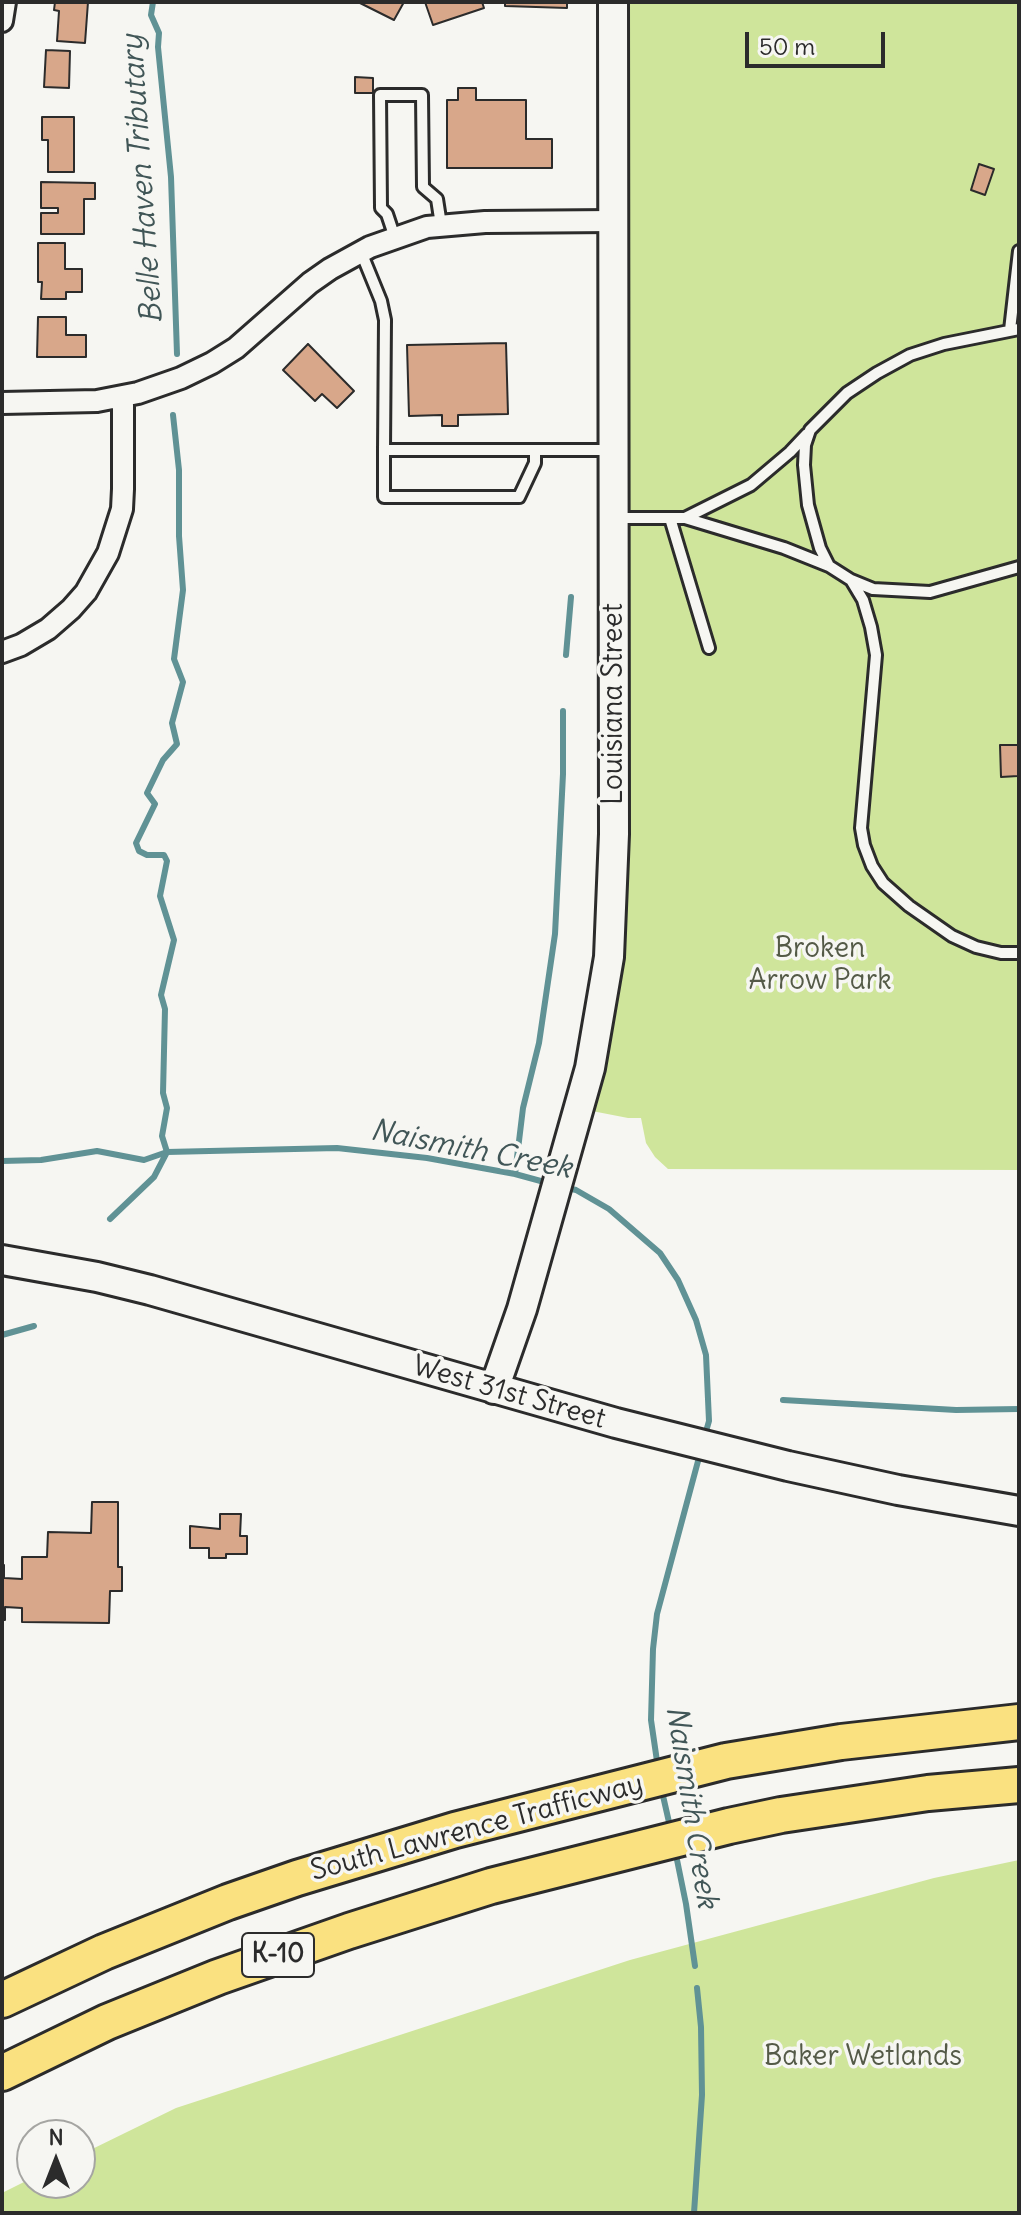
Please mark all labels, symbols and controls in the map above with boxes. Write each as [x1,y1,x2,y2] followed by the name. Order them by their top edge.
[749,16,889,66] scale bar
[759,31,815,61] text: 50 m
[115,33,171,325] water label: Belle Haven Tributary
[597,603,631,805] street label: Louisiana Street
[749,932,891,998] park label: Broken Arrow Park
[367,1113,575,1187] water label: Naismith Creek
[409,1349,609,1437] street label: West 31st Street
[657,1703,725,1911] water label: Naismith Creek
[307,1767,647,1889] street label: South Lawrence Trafficway
[242,1933,314,1977] road number: K-10
[764,2040,962,2074] park label: Baker Wetlands
[16,2119,96,2199] north arrow
[48,2123,64,2151] text: N

